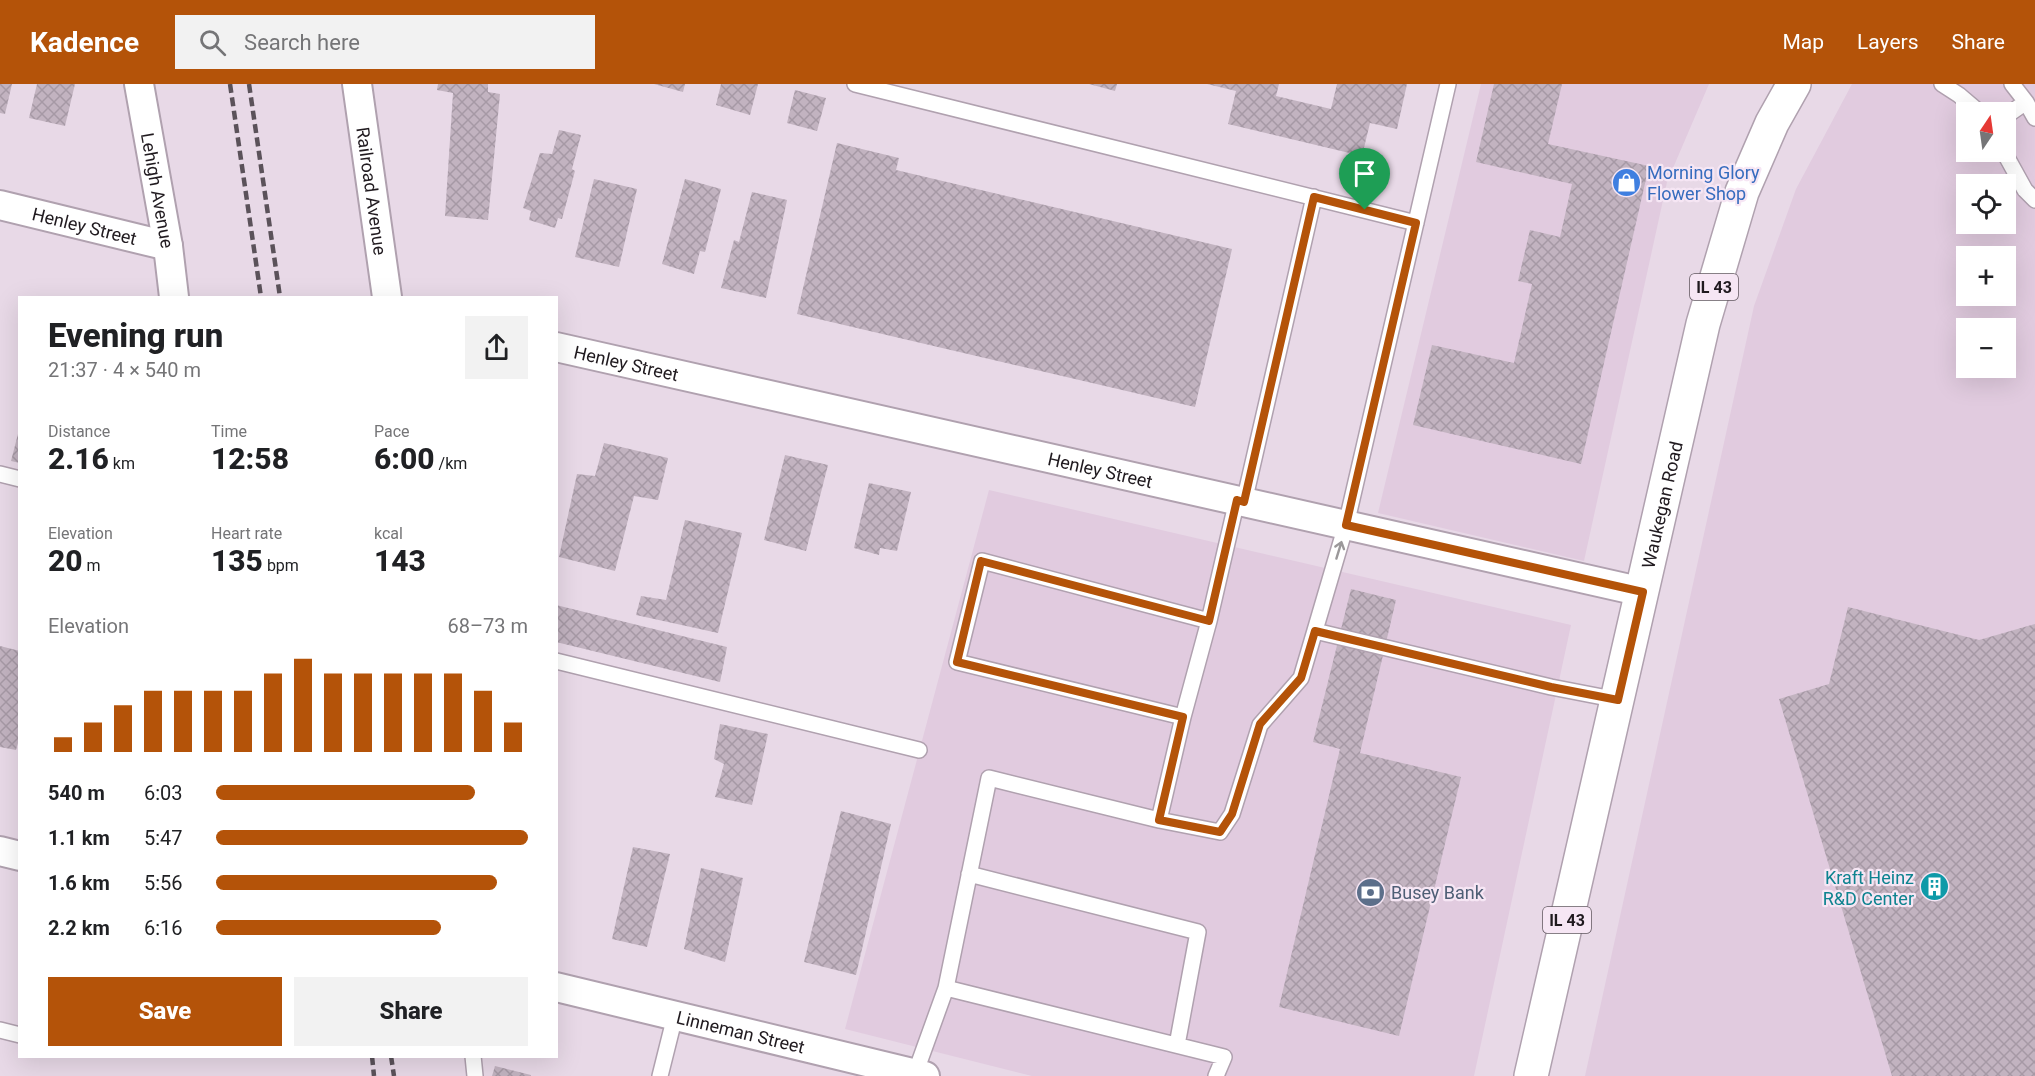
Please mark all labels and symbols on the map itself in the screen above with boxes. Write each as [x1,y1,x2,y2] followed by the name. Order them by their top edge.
[1956,102,2016,162] north arrow
[353,126,391,256] street label: Railroad Avenue
[137,131,179,250] street label: Lehigh Avenue
[1339,148,1390,210] pin
[1647,162,1760,204] place label: Morning Glory Flower Shop
[1610,166,1642,198] shop icon: Morning Glory Flower Shop
[30,203,139,248] street label: Henley Street
[1690,274,1738,300] road number: IL 43
[572,341,681,385] street label: Henley Street
[1637,439,1686,570] street label: Waukegan Road
[1046,448,1155,492] street label: Henley Street
[1334,541,1345,560] one-way arrow
[1823,867,1914,909] place label: Kraft Heinz R&D Center
[1919,871,1951,903] building icon: Kraft Heinz R&D Center
[1354,876,1386,908] bank icon: Busey Bank
[1391,882,1485,903] place label: Busey Bank
[1543,907,1591,933] road number: IL 43
[675,1006,807,1057] street label: Linneman Street

